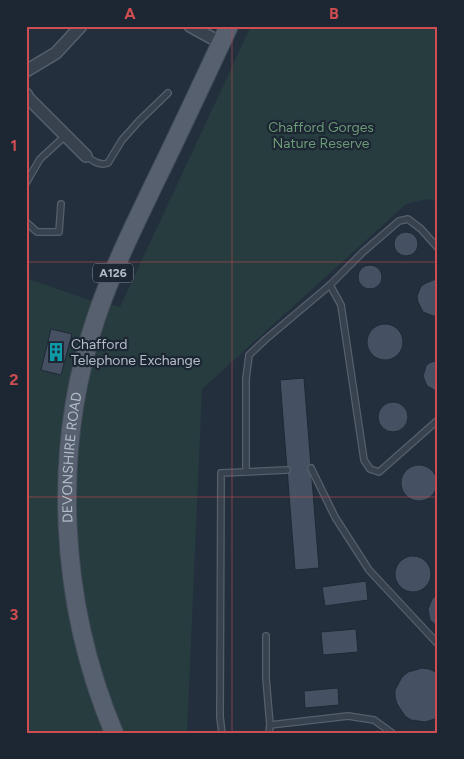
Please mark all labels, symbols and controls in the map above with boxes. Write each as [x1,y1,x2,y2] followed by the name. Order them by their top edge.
[124,4,136,23] text: A
[329,4,339,23] text: B
[268,119,374,152] park label: Chafford Gorges Nature Reserve
[11,136,17,155] text: 1
[93,264,133,282] road number: A126
[71,336,201,369] place label: Chafford Telephone Exchange
[45,341,67,363] building icon: Chafford Telephone Exchange
[9,370,19,389] text: 2
[59,391,85,523] street label: DEVONSHIRE ROAD
[10,605,19,624] text: 3

